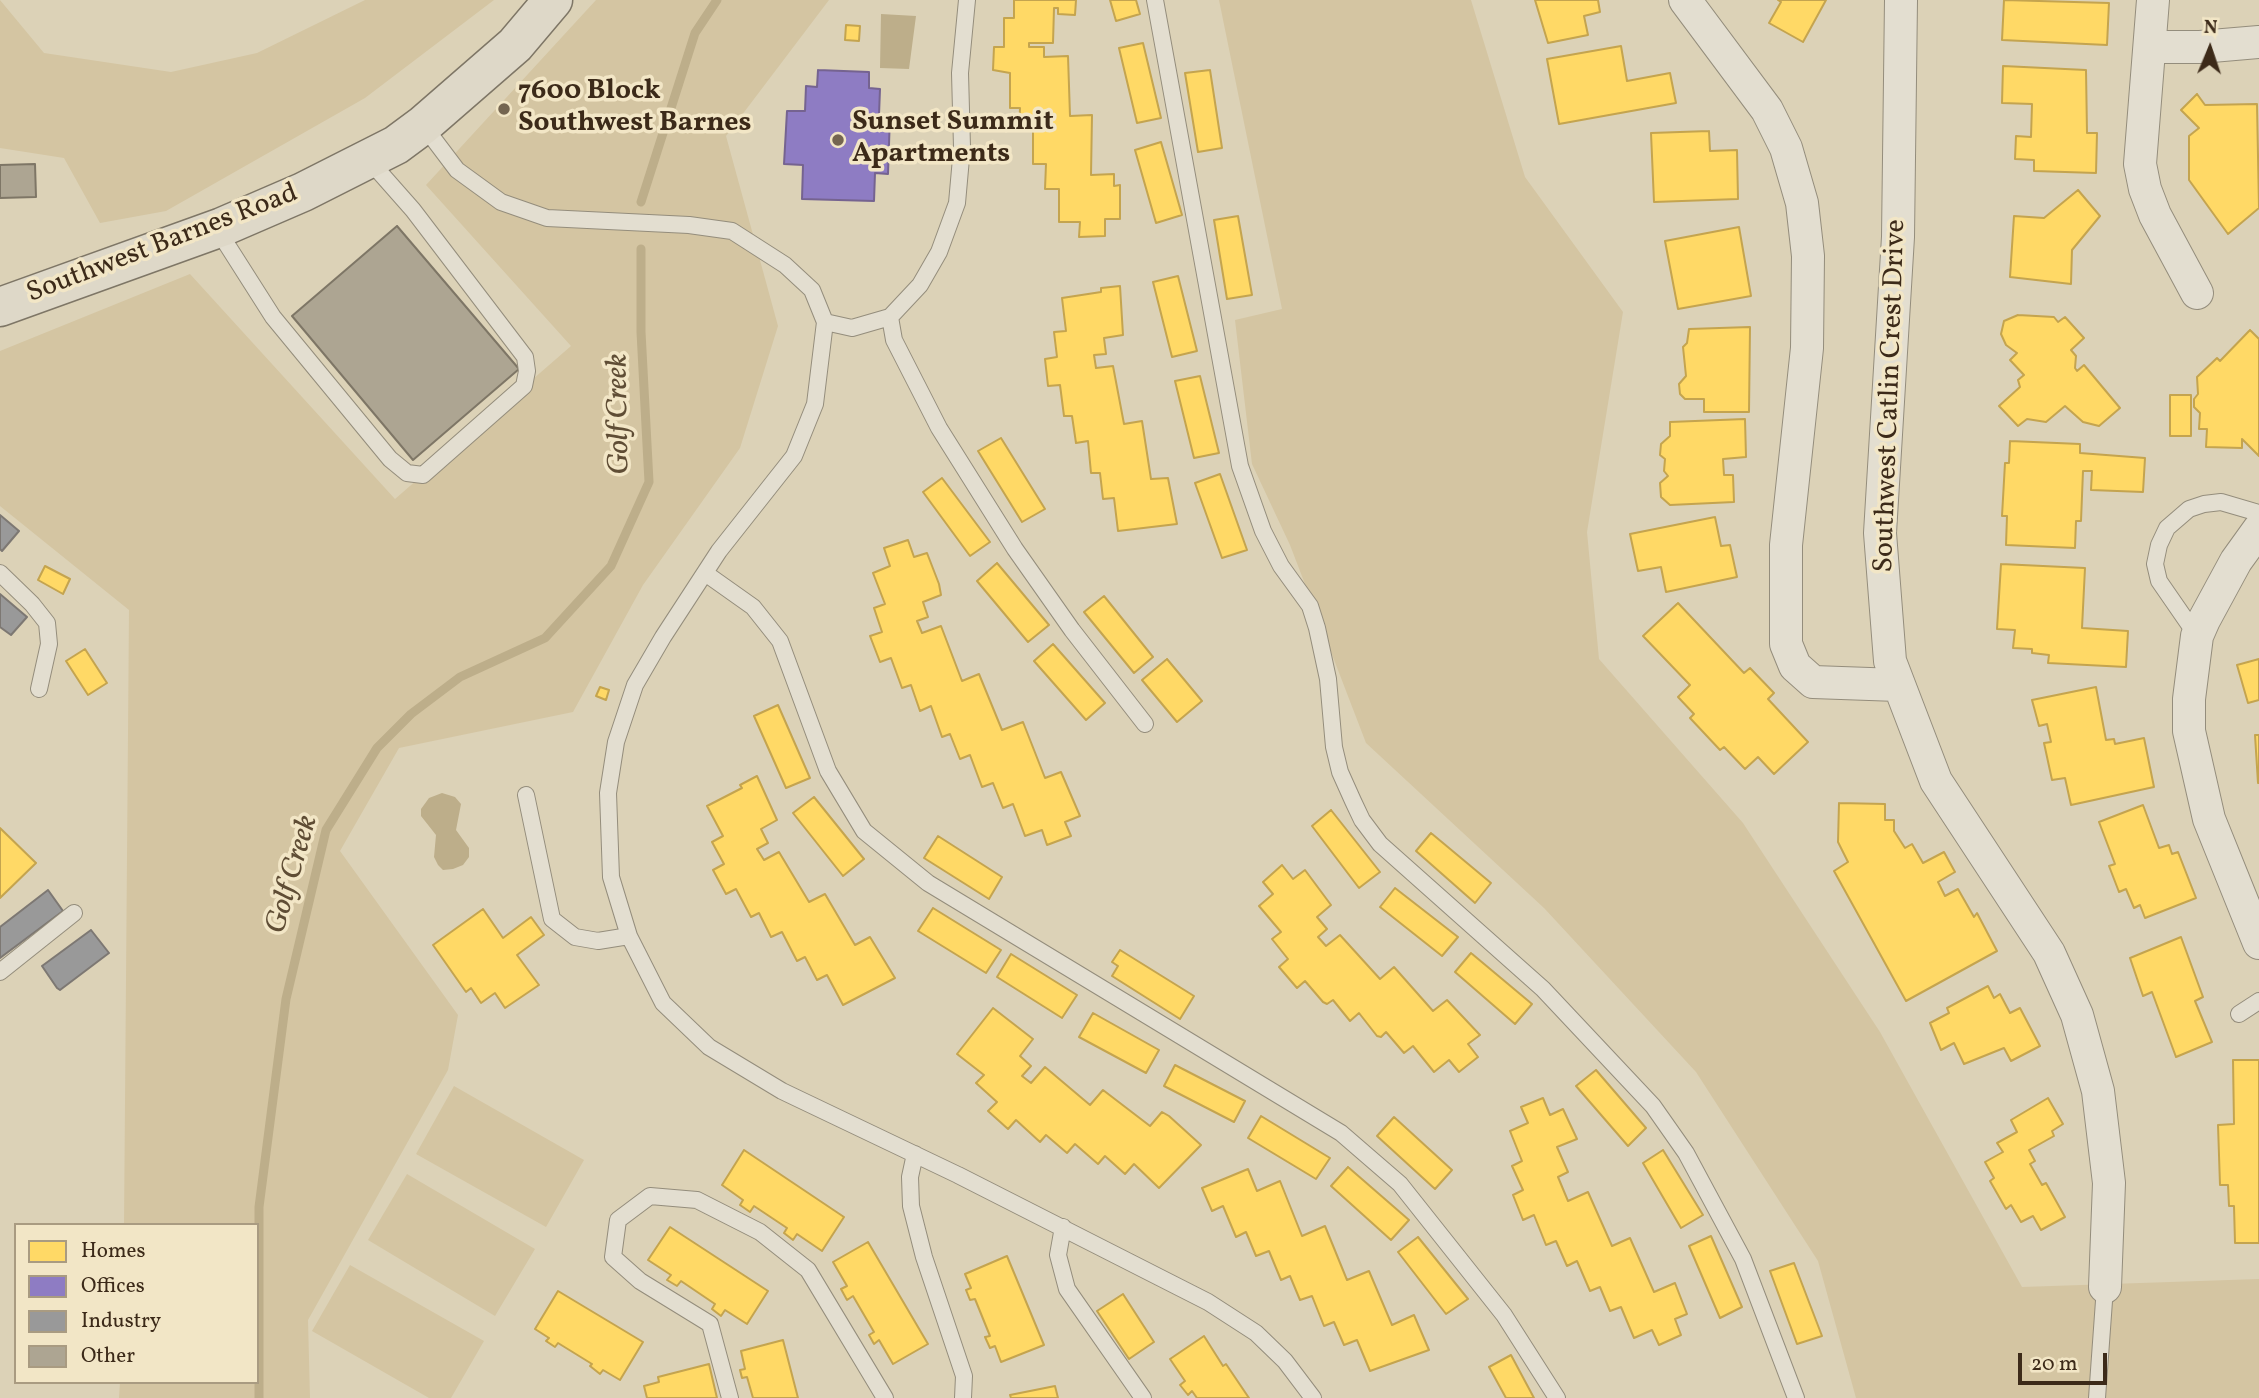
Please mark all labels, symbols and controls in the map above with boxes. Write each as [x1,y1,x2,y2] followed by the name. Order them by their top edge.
[2175,14,2245,84] north arrow
[2203,15,2218,41] text: N
[518,76,752,142] place label: 7600 Block Southwest Barnes
[496,101,512,117] marker: 7600 Block Southwest Barnes
[852,107,1054,173] place label: Sunset Summit Apartments
[830,132,846,148] marker: Sunset Summit Apartments
[23,178,303,312] street label: Southwest Barnes Road
[1869,219,1915,573] street label: Southwest Catlin Crest Drive
[602,353,640,475] water label: Golf Creek
[260,812,328,938] water label: Golf Creek
[14,1223,259,1384] legend
[81,1237,146,1266] text: Homes
[81,1272,145,1301] text: Offices
[81,1307,161,1336] text: Industry
[2021,1338,2110,1382] scale bar
[81,1342,135,1371] text: Other
[2031,1350,2077,1379] text: 20 m

